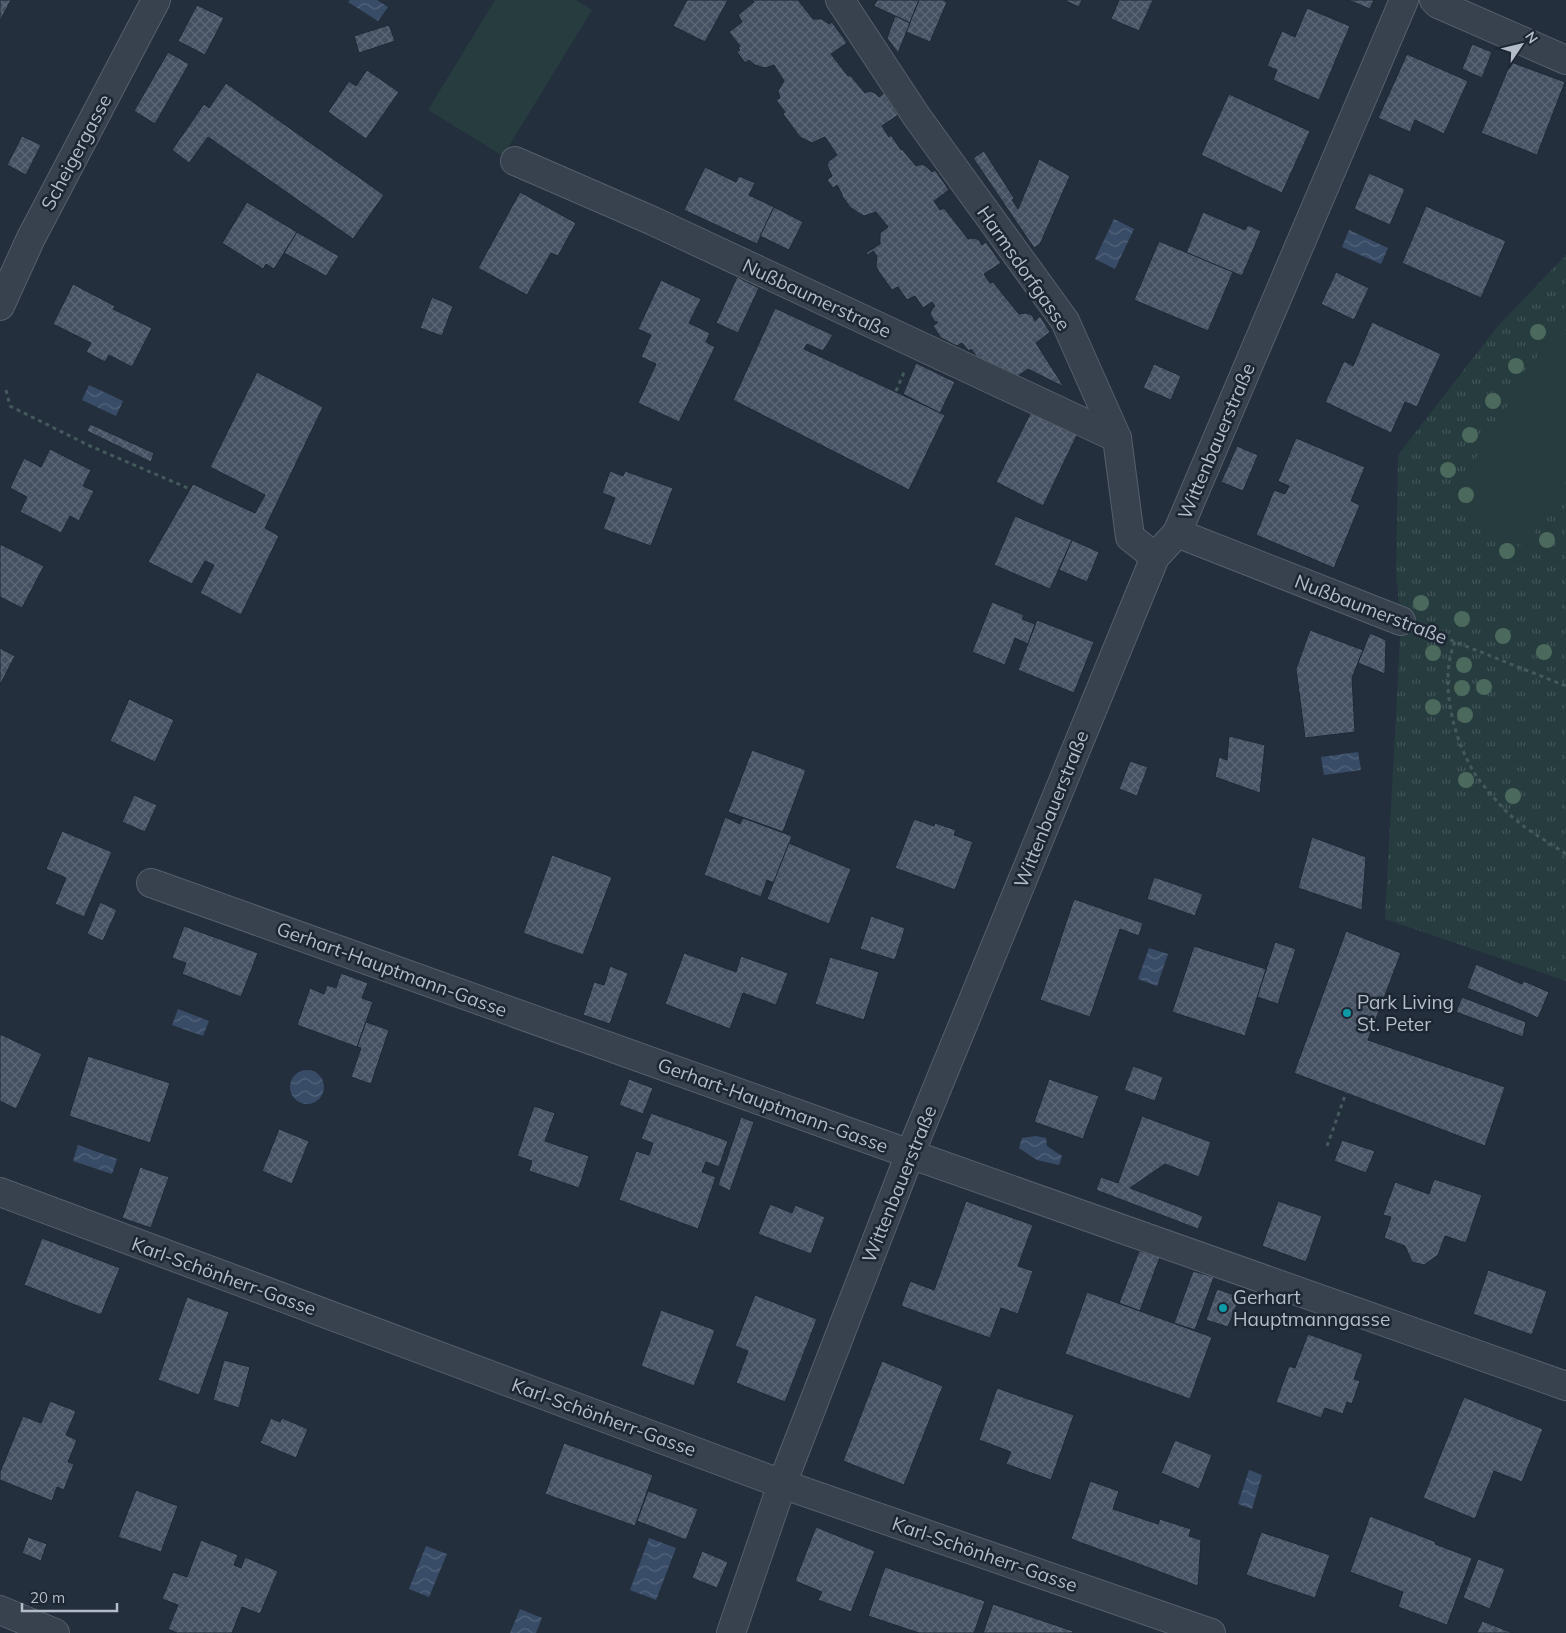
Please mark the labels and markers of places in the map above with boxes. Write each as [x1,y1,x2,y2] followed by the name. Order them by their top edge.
[1357,990,1454,1036] place label: Park Living St. Peter
[1341,1007,1353,1019] marker: Park Living St. Peter
[1233,1285,1390,1331] place label: Gerhart Hauptmanngasse
[1217,1302,1229,1314] marker: Gerhart Hauptmanngasse

